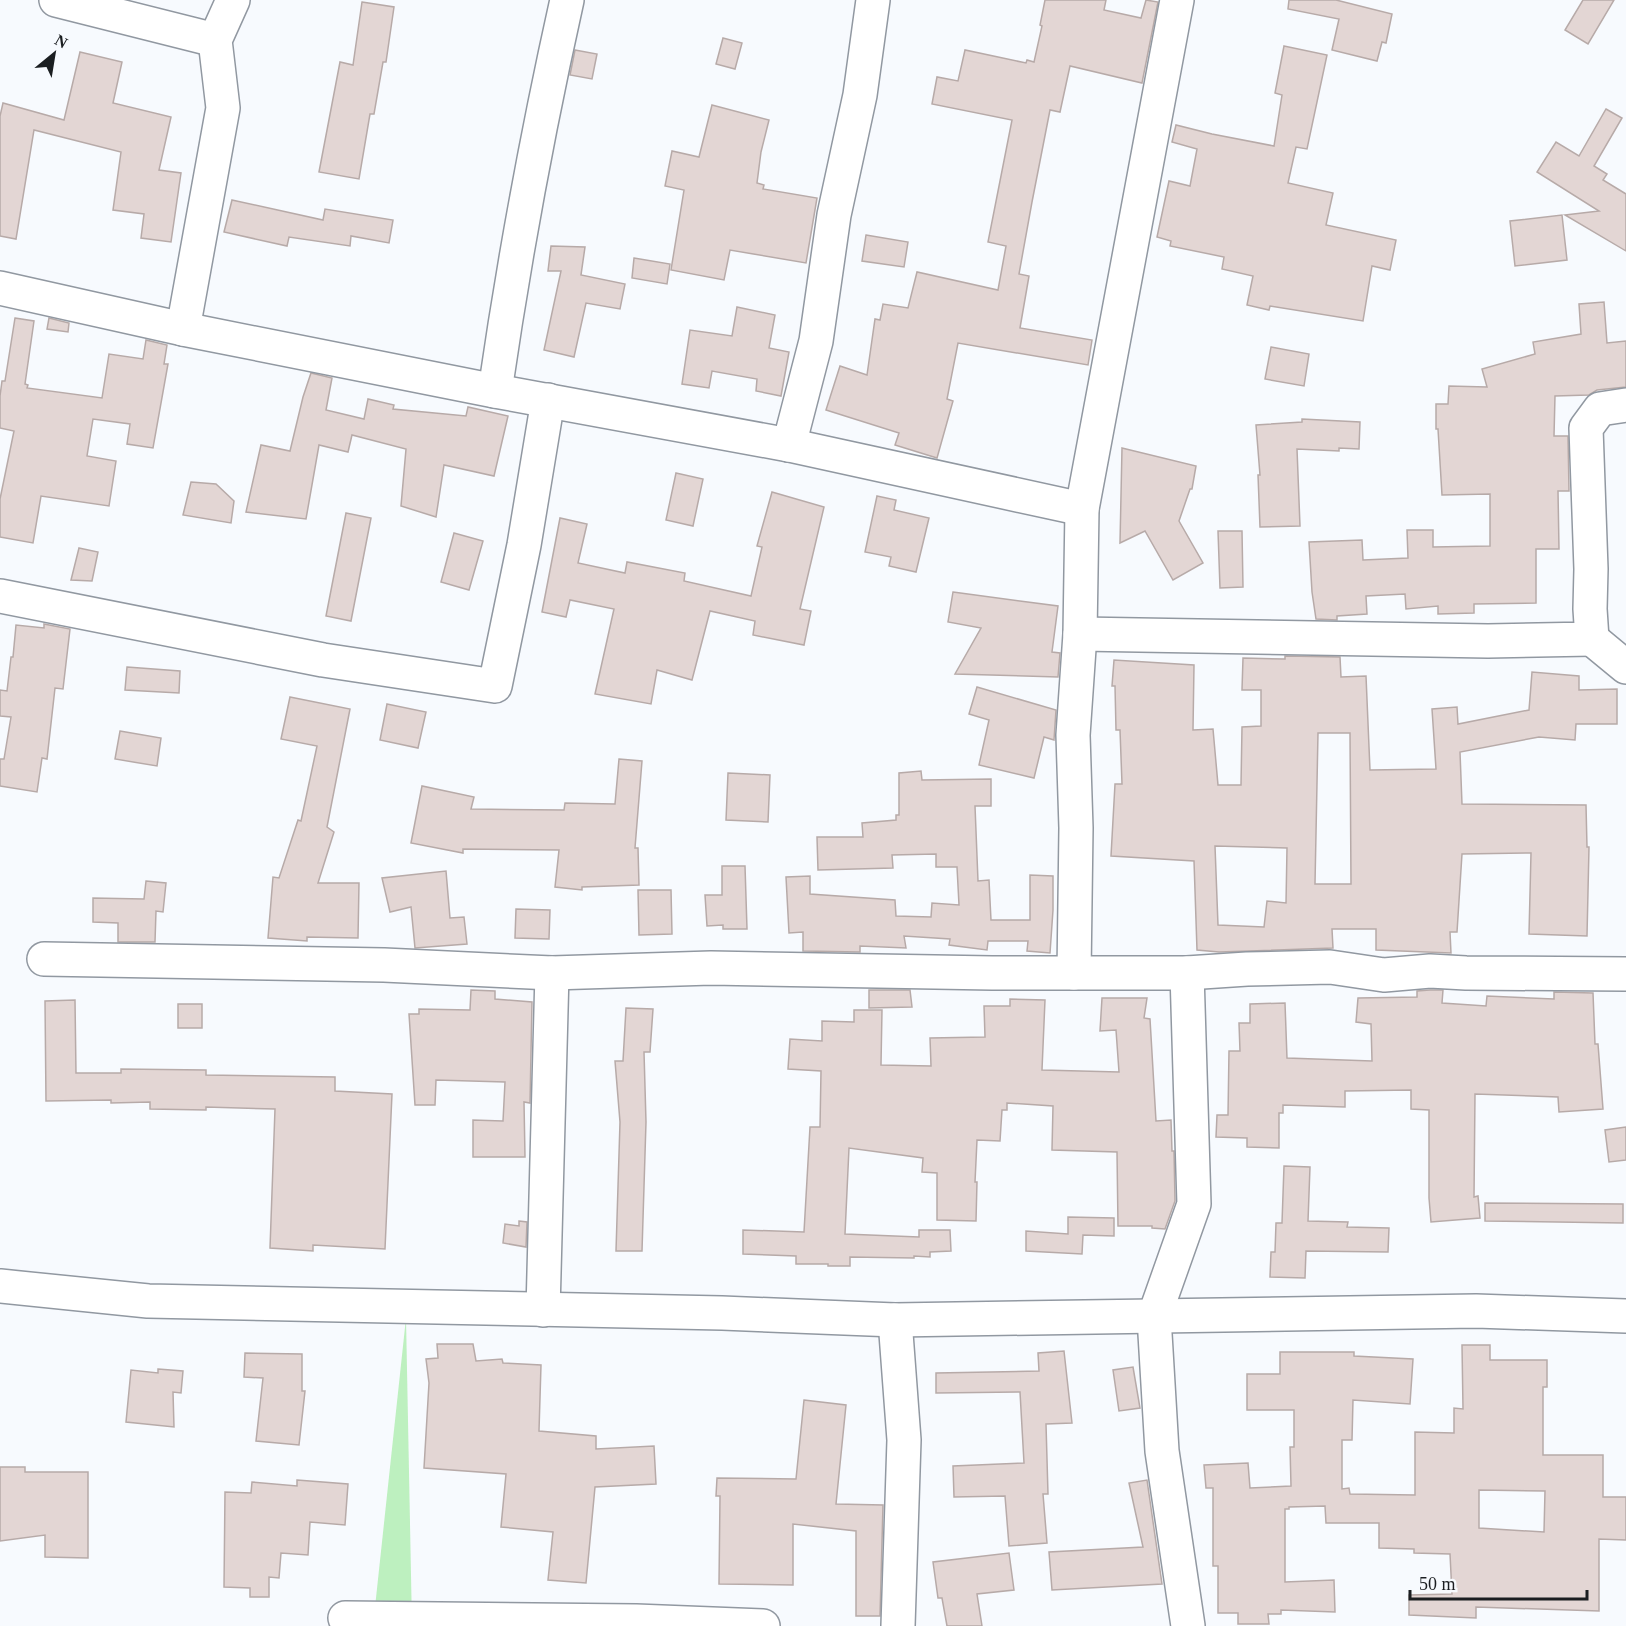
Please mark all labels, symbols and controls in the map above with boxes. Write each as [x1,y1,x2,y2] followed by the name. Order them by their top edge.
[24,24,84,84] north arrow
[52,31,71,52] text: N
[1410,1563,1587,1601] scale bar
[1419,1574,1456,1594] text: 50 m

